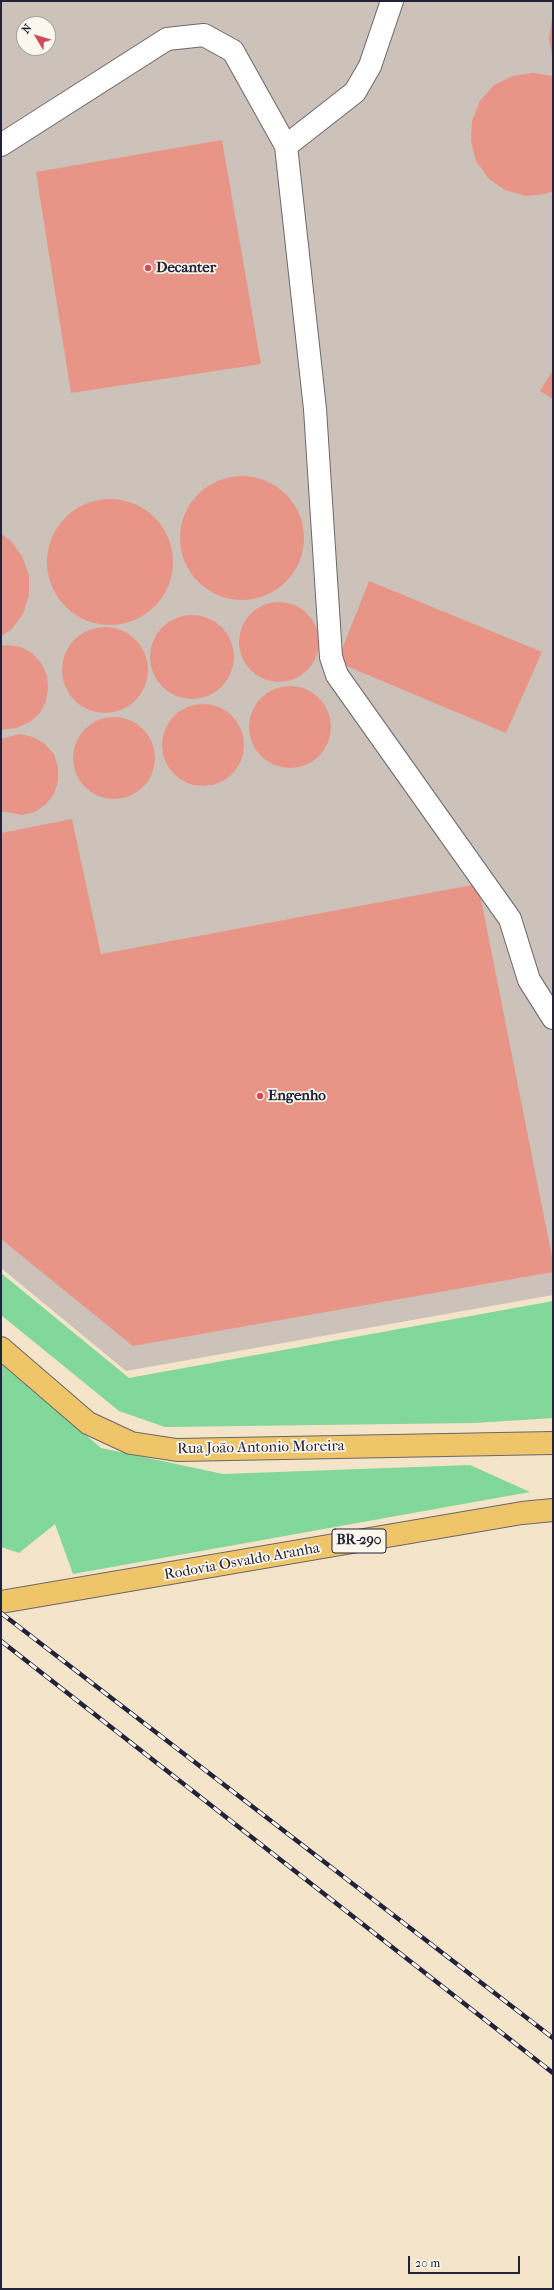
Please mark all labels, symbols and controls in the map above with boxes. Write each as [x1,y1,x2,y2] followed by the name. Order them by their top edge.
[16,16,56,56] north arrow
[19,22,35,36] text: N
[156,259,216,277] place label: Decanter
[143,263,153,273] marker: Decanter
[268,1087,326,1105] place label: Engenho
[255,1091,265,1101] marker: Engenho
[177,1438,345,1458] street label: Rua João Antonio Moreira
[332,1529,386,1553] road number: BR-290
[163,1539,321,1585] street label: Rodovia Osvaldo Aranha
[410,2248,522,2274] scale bar
[415,2256,440,2270] text: 20 m

